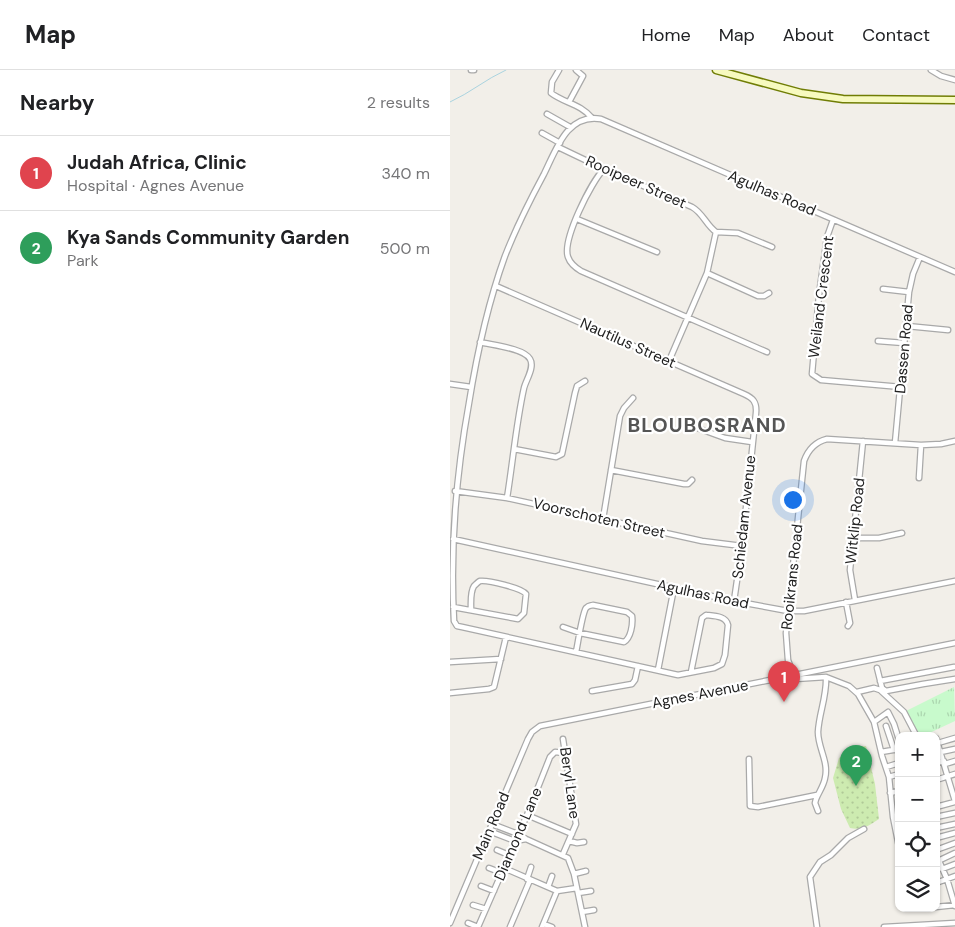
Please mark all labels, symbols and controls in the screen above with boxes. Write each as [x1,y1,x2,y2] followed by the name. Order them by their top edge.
[25,19,76,50] text: Map
[641,23,691,47] text: Home
[719,23,755,47] text: Map
[783,23,834,47] text: About
[862,23,930,47] text: Contact
[20,89,94,117] text: Nearby
[367,92,430,113] text: 2 results
[67,150,247,175] text: Judah Africa, Clinic
[582,151,690,213] street label: Rooipeer Street
[33,163,39,184] text: 1
[381,163,430,184] text: 340 m
[725,166,819,220] street label: Agulhas Road
[67,175,244,196] text: Hospital · Agnes Avenue
[67,225,349,250] text: Kya Sands Community Garden
[804,235,838,359] street label: Weiland Crescent
[31,238,41,259] text: 2
[380,238,430,259] text: 500 m
[67,250,99,271] text: Park
[890,304,918,394] street label: Dassen Road
[577,313,679,373] street label: Nautilus Street
[627,412,787,438] district label: BLOUBOSRAND
[728,454,760,580] street label: Schiedam Avenue
[841,477,869,565] street label: Witklip Road
[780,487,806,513] your location
[531,493,667,543] street label: Voorschoten Street
[777,523,807,631] street label: Rooikrans Road
[655,574,751,614] street label: Agulhas Road
[768,661,800,702] pin: 1
[650,675,750,713] street label: Agnes Avenue
[895,732,940,912] map controls
[895,732,940,777] button: +
[840,745,872,786] pin: 2
[555,746,585,820] street label: Beryl Lane
[895,777,940,822] button: −
[489,784,547,884] street label: Diamond Lane
[468,789,514,863] street label: Main Road
[895,822,940,867] button: locate
[895,867,940,912] button: layers

